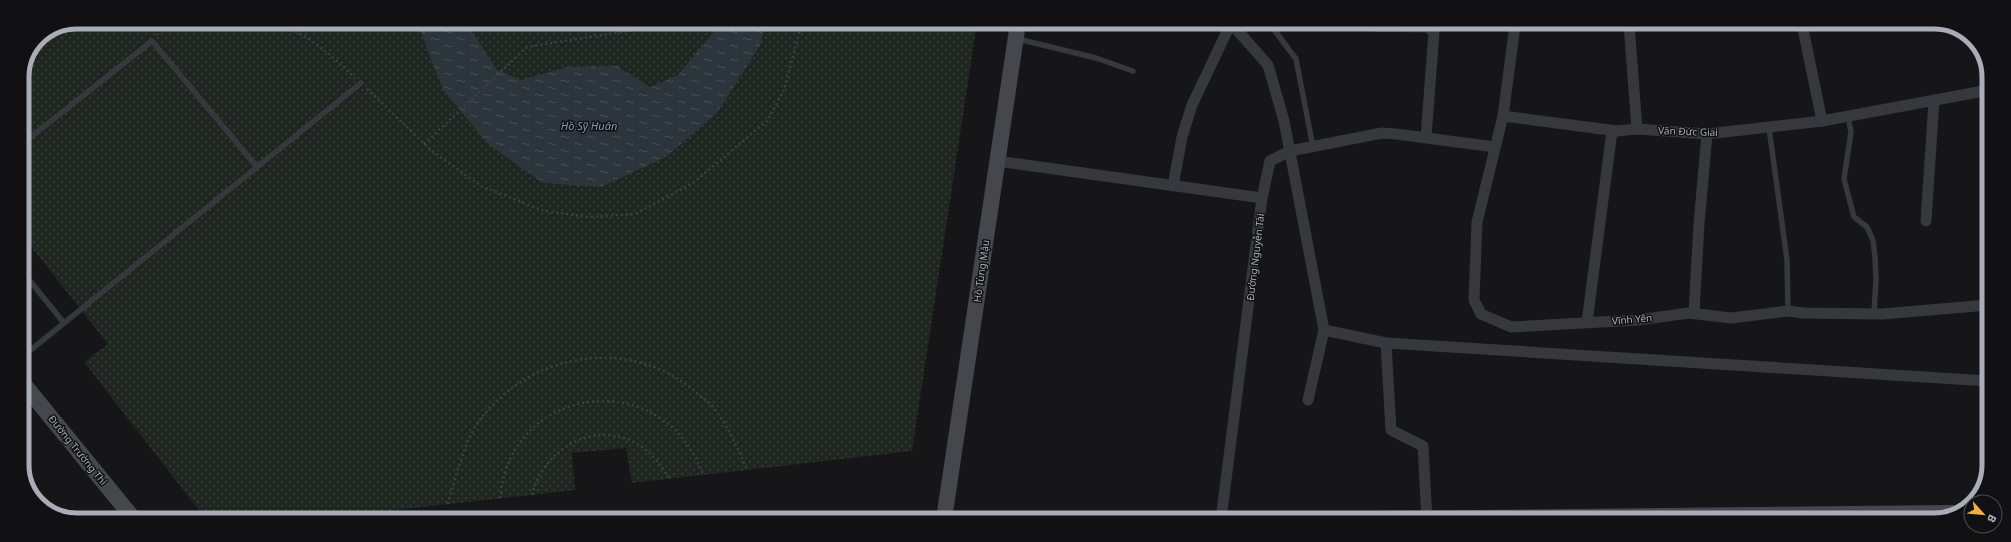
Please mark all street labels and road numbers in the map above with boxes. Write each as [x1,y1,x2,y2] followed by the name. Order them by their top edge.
[1658,123,1718,139] street label: Văn Đức Giai
[1243,213,1267,301] street label: Đường Nguyễn Tài
[970,239,992,303] street label: Hồ Tùng Mậu
[1611,310,1653,328] street label: Vĩnh Yên
[45,412,111,488] street label: Đường Trường Thi

